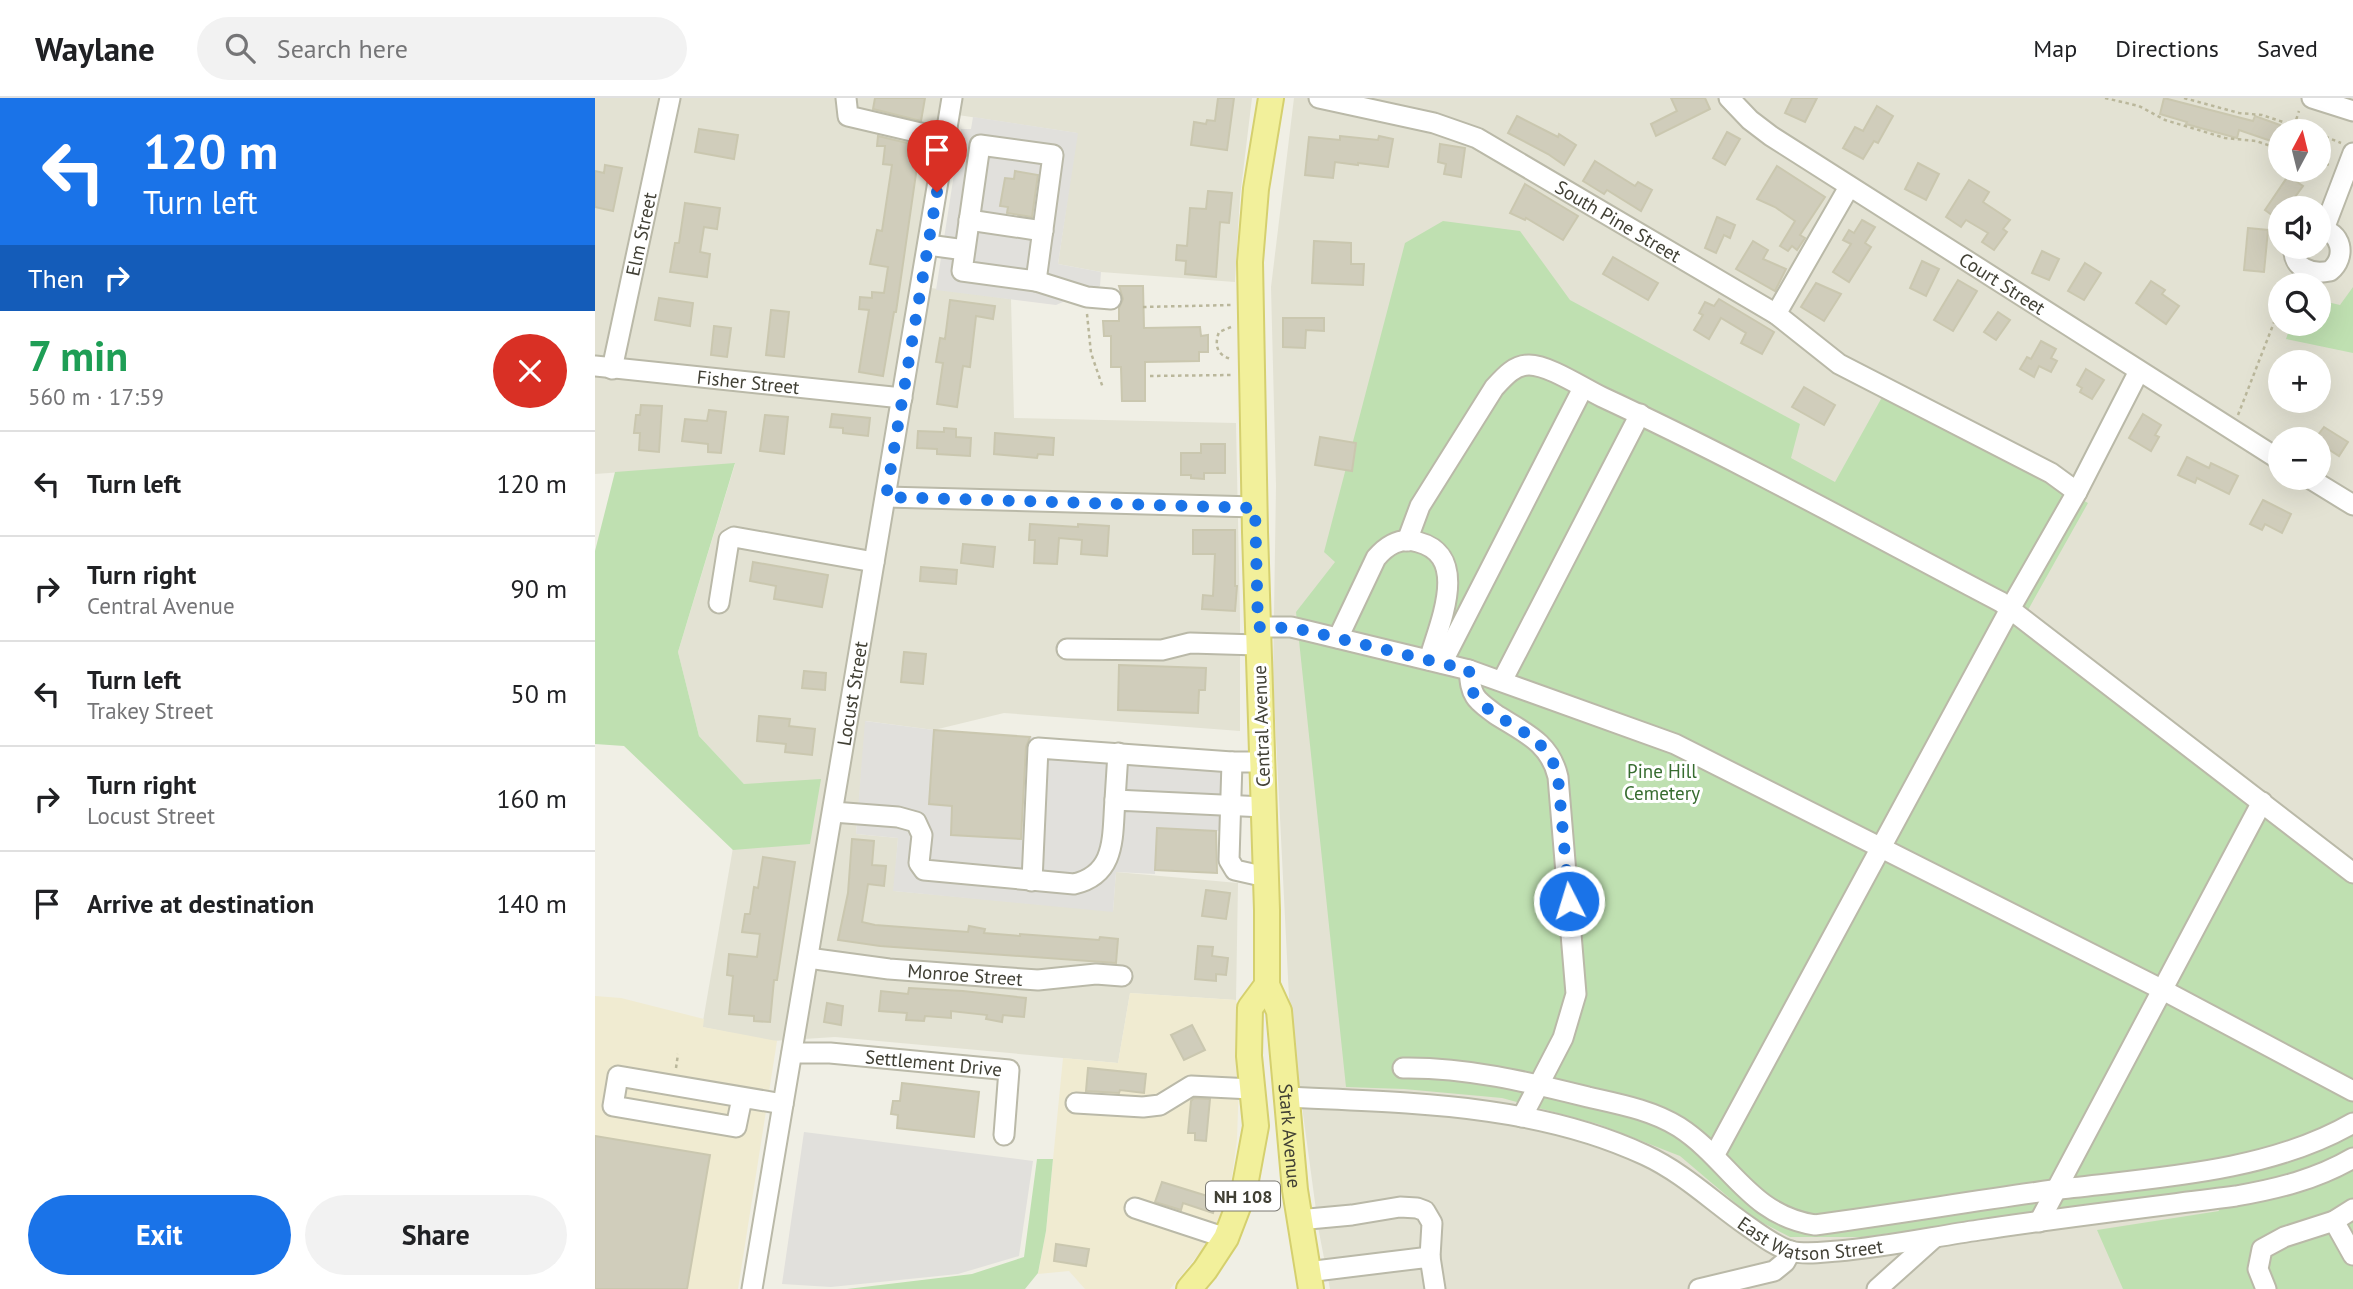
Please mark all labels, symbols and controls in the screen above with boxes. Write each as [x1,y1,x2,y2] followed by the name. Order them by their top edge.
[197,17,687,80] search box
[35,27,155,70] text: Waylane
[221,29,259,67] icon: search
[277,32,408,65] text: Search here
[2033,33,2077,64] text: Map
[2115,33,2219,64] text: Directions
[2257,33,2318,64] text: Saved
[143,119,278,183] text: 120 m
[2268,119,2331,182] north arrow
[2268,119,2331,490] map controls
[907,120,967,192] pin
[28,126,119,217] icon: left
[918,131,956,169] icon: arrive
[1551,175,1686,268] street label: South Pine Street
[143,181,258,223] text: Turn left
[620,190,662,278] street label: Elm Street
[2268,196,2331,259] button: sound
[1955,247,2050,320] street label: Court Street
[98,259,136,297] icon: right
[28,262,84,295] text: Then
[2268,273,2331,336] button: search
[28,328,128,383] text: 7 min
[493,334,567,408] button: close
[2268,350,2331,413] button: +
[696,365,801,399] street label: Fisher Street
[28,382,164,411] text: 560 m · 17:59
[2268,427,2331,490] button: −
[28,465,66,503] icon: left
[87,467,181,500] text: Turn left
[496,467,567,500] text: 120 m
[87,558,196,591] text: Turn right
[28,570,66,608] icon: right
[511,572,567,605] text: 90 m
[87,591,235,620] text: Central Avenue
[831,639,873,748] street label: Locust Street
[87,663,181,696] text: Turn left
[1247,665,1275,787] street label: Central Avenue
[28,675,66,713] icon: left
[511,677,567,710] text: 50 m
[87,696,213,725] text: Trakey Street
[1624,759,1700,805] park label: Pine Hill Cemetery
[87,768,196,801] text: Turn right
[28,780,66,818] icon: right
[496,782,567,815] text: 160 m
[87,801,215,830] text: Locust Street
[1532,864,1606,938] position arrow
[28,885,66,923] icon: arrive
[87,887,314,920] text: Arrive at destination
[496,887,567,920] text: 140 m
[907,958,1024,991] street label: Monroe Street
[864,1044,1003,1081] street label: Settlement Drive
[1274,1083,1307,1189] street label: Stark Avenue
[1206,1182,1280,1210] road number: NH 108
[28,1195,291,1275] button: Exit
[305,1195,567,1275] button: Share
[1733,1211,1885,1265] street label: East Watson Street

